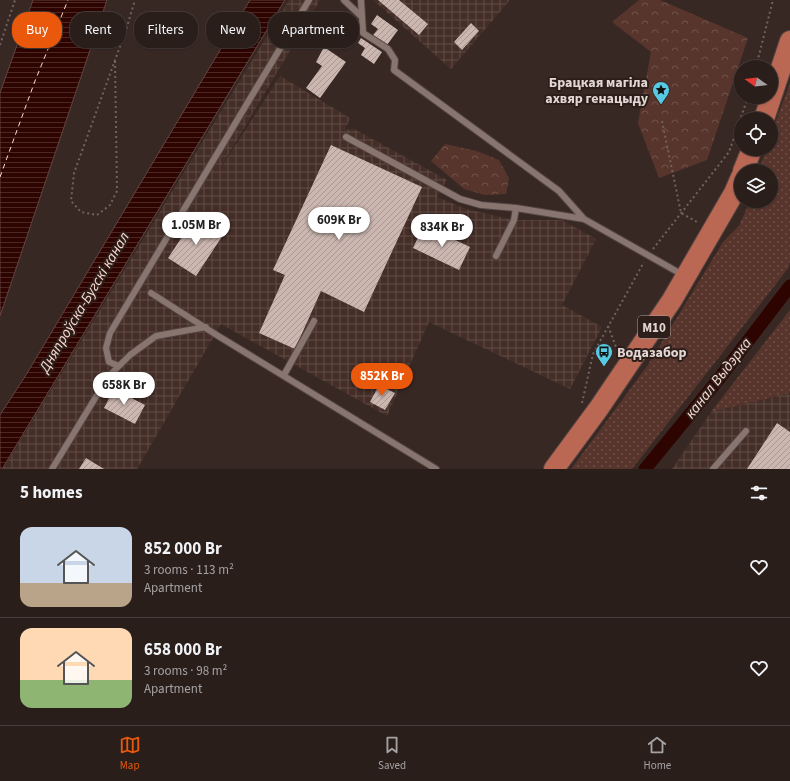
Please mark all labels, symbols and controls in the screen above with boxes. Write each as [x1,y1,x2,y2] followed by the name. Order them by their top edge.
[12,12,62,48] chip: Buy
[70,12,126,48] chip: Rent
[134,12,198,48] chip: Filters
[206,12,260,48] chip: New
[268,12,359,48] chip: Apartment
[734,60,778,104] north arrow
[734,60,778,208] map controls
[545,73,649,109] place label: Брацкая магіла ахвяр генацыду
[651,80,671,105] place icon: Брацкая магіла ахвяр генацыду
[734,112,778,156] button: locate
[734,164,778,208] button: layers
[302,207,376,241] pin: 609K Br
[317,211,361,229] text: 609K Br
[155,212,237,246] pin: 1.05M Br
[405,214,479,248] pin: 834K Br
[171,216,221,234] text: 1.05M Br
[420,218,464,236] text: 834K Br
[34,228,135,377] water label: Дняпроўска-Бугскі канал
[638,316,670,338] road number: М10
[680,333,757,423] water label: канал Выдэрка
[594,342,614,367] bus stop icon: Водазабор
[617,343,687,363] place label: Водазабор
[345,363,419,397] pin: 852K Br
[360,367,404,385] text: 852K Br
[87,372,161,406] pin: 658K Br
[102,376,146,394] text: 658K Br
[20,481,82,505] text: 5 homes
[748,482,770,504] icon: filters
[144,537,222,561] text: 852 000 Br
[52,543,100,591] icon: home
[748,556,770,578] icon: heart
[144,561,234,579] text: 3 rooms · 113 m²
[144,579,202,597] text: Apartment
[144,638,222,662] text: 658 000 Br
[52,644,100,692] icon: home
[748,657,770,679] icon: heart
[144,662,227,680] text: 3 rooms · 98 m²
[144,680,202,698] text: Apartment
[119,734,141,773] tab: Map
[378,734,406,773] tab: Saved
[644,734,671,773] tab: Home

